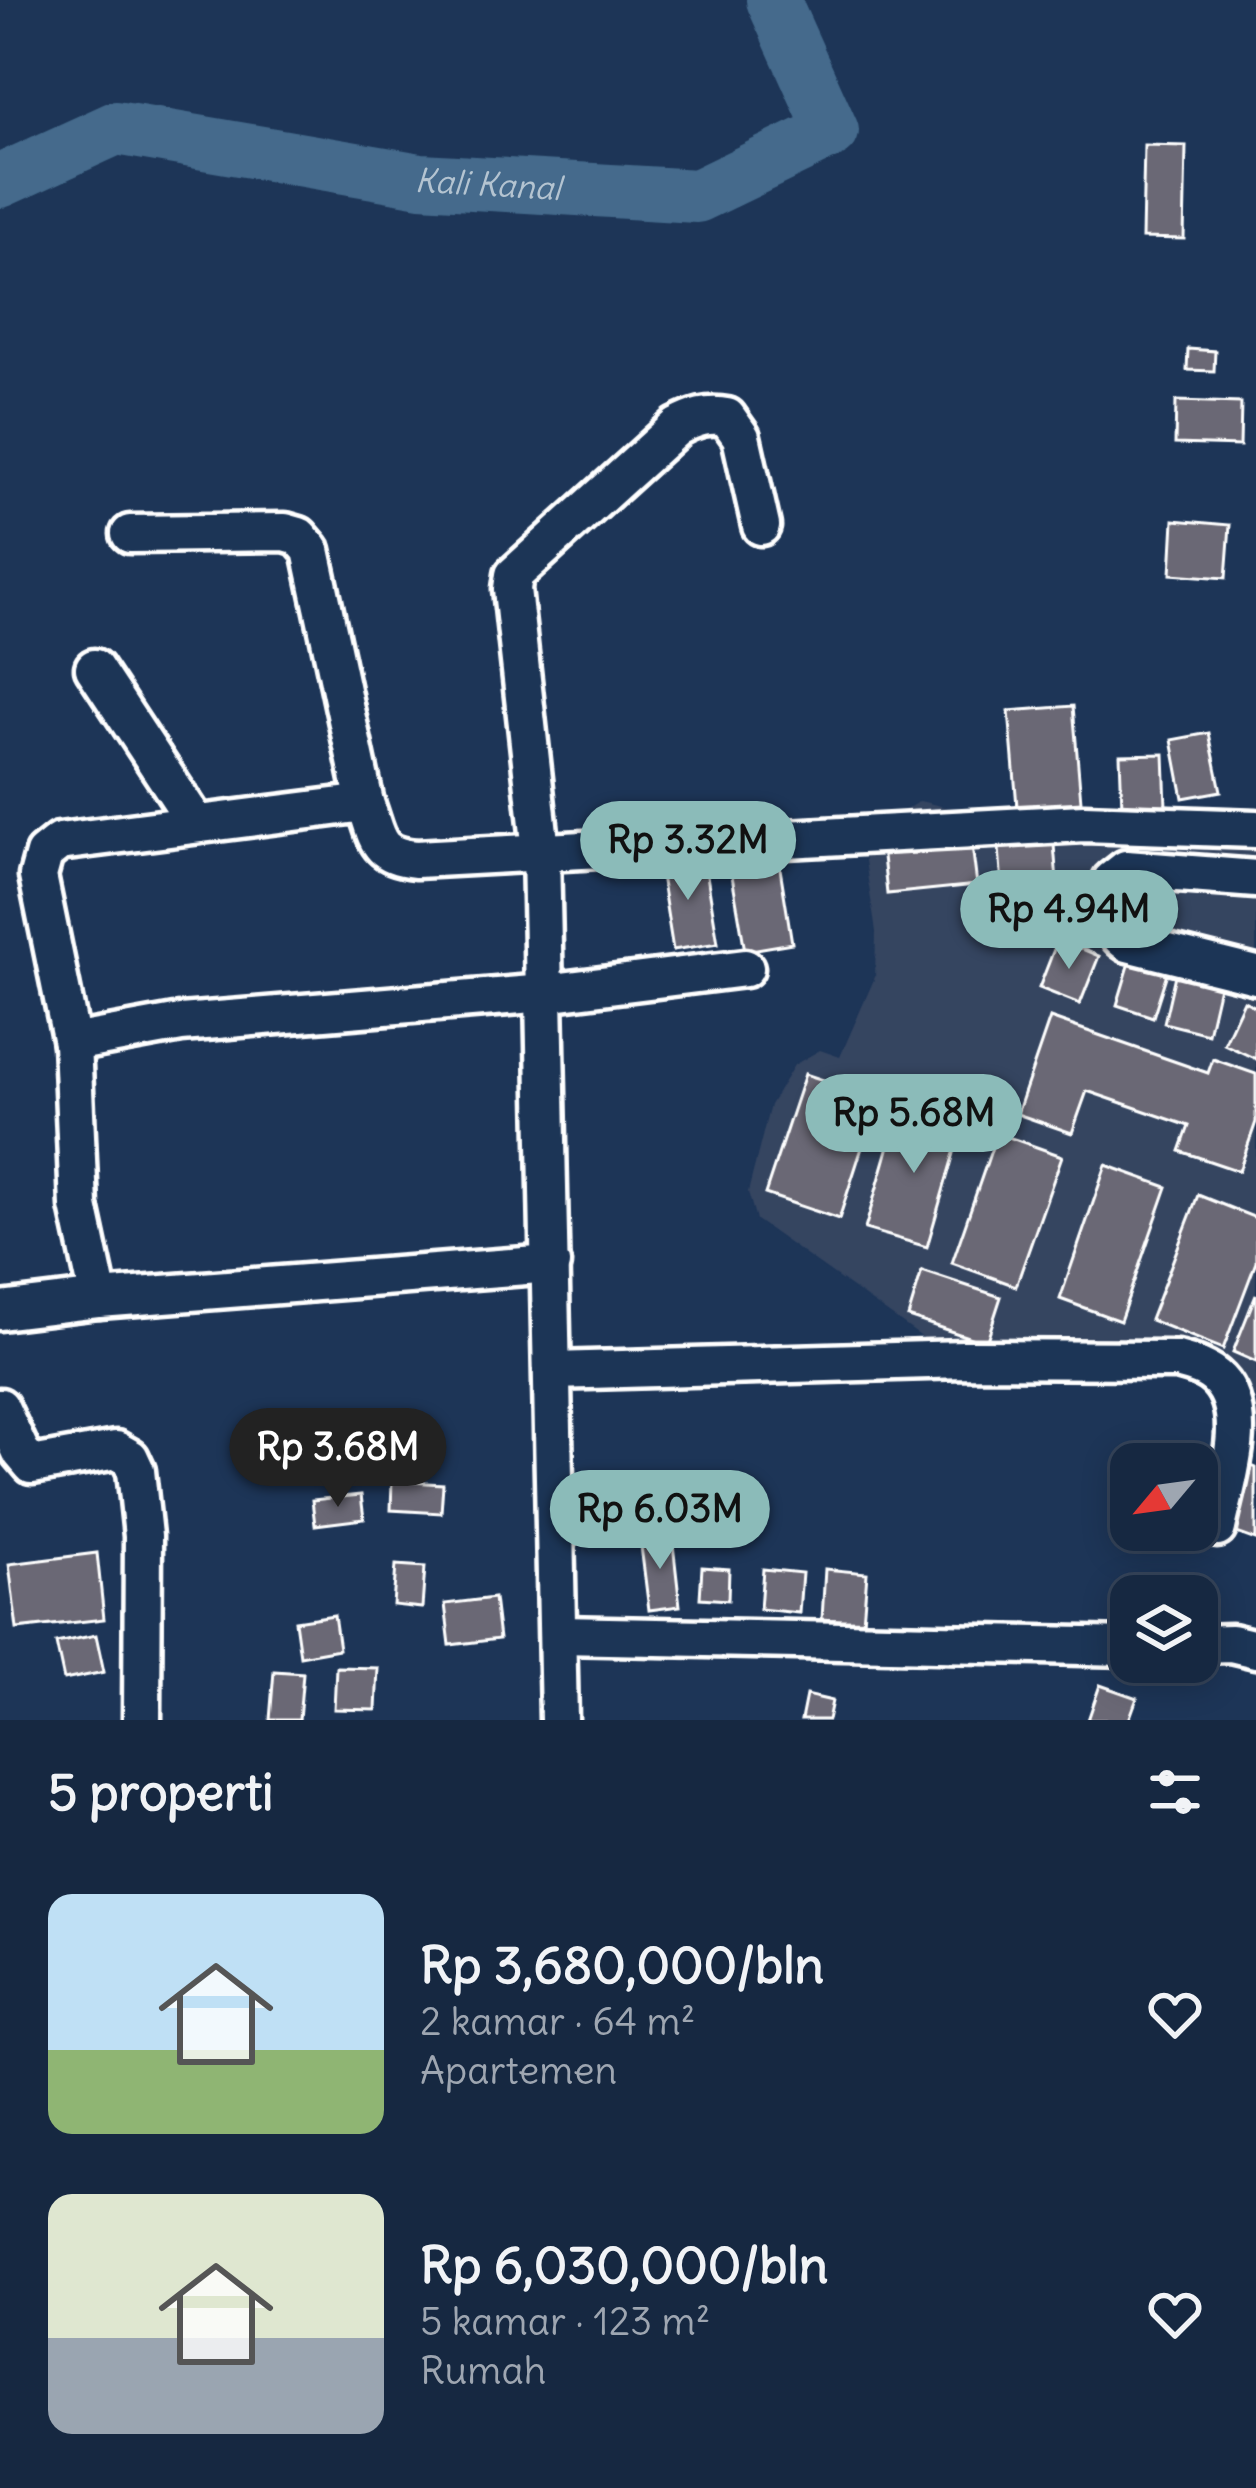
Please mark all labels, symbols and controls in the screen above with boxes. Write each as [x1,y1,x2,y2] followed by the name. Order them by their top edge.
[414,159,567,209] water label: Kali Kanal
[564,801,812,903] pin: Rp 3.32M
[607,815,769,864] text: Rp 3.32M
[945,870,1193,972] pin: Rp 4.94M
[987,884,1151,933] text: Rp 4.94M
[790,1074,1038,1176] pin: Rp 5.68M
[832,1088,996,1137] text: Rp 5.68M
[214,1408,462,1510] pin: Rp 3.68M
[256,1422,420,1471] text: Rp 3.68M
[1110,1443,1218,1551] north arrow
[1110,1443,1218,1683] map controls
[536,1470,784,1572] pin: Rp 6.03M
[577,1484,743,1533] text: Rp 6.03M
[1110,1575,1218,1683] button: layers
[1142,1759,1208,1825] icon: filters
[48,1760,274,1824] text: 5 properti
[420,1933,824,1997] text: Rp 3,680,000/bln
[144,1942,288,2086] icon: home
[1142,1981,1208,2047] icon: heart
[420,1997,695,2046] text: 2 kamar · 64 m²
[420,2046,617,2095] text: Apartemen
[420,2233,828,2297] text: Rp 6,030,000/bln
[144,2242,288,2386] icon: home
[1142,2281,1208,2347] icon: heart
[420,2297,710,2346] text: 5 kamar · 123 m²
[420,2346,546,2395] text: Rumah

